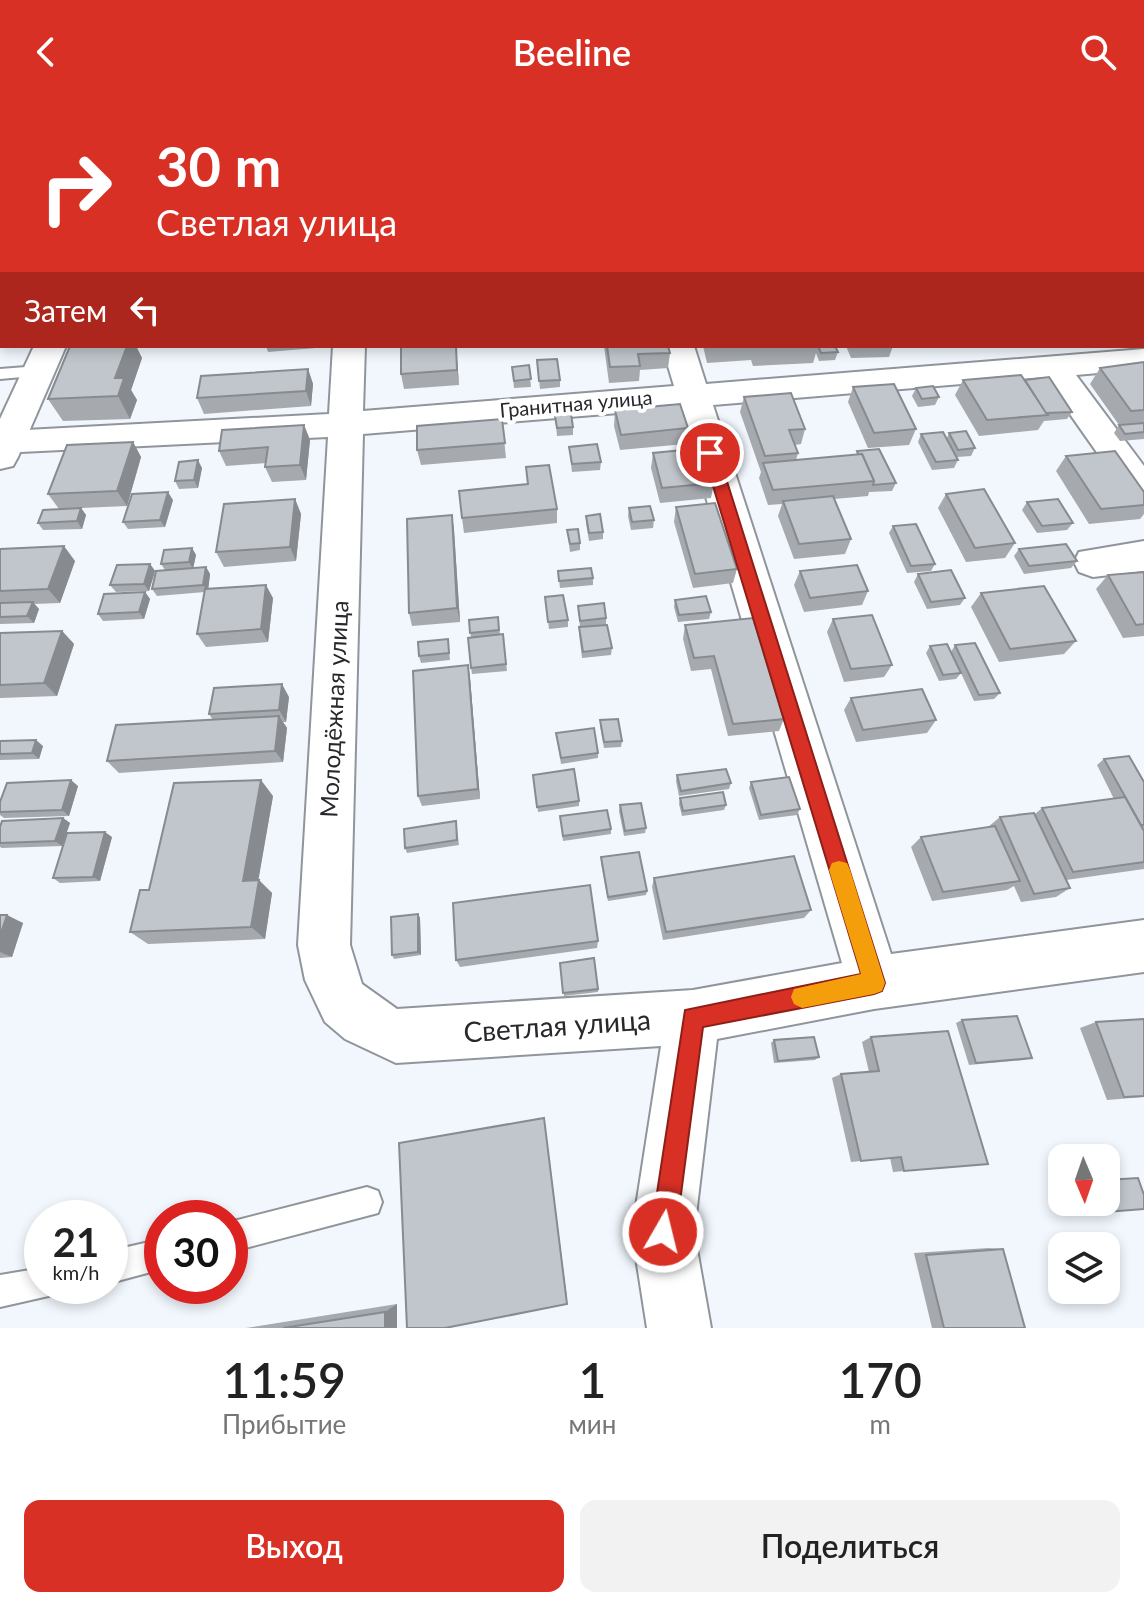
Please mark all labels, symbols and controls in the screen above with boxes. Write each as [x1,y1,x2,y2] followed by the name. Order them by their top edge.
[24,30,68,74] icon: back
[513,30,631,74] text: Beeline
[1076,30,1120,74] icon: search
[156,132,281,199] text: 30 m
[24,136,128,240] icon: right
[156,200,397,244] text: Светлая улица
[123,288,167,332] icon: left
[24,292,107,328] text: Затем
[499,384,653,422] street label: Гранитная улица
[676,419,744,487] pin
[688,431,732,475] icon: arrive
[313,600,354,818] street label: Молодёжная улица
[462,1002,652,1049] street label: Светлая улица
[1048,1144,1120,1216] north arrow
[1048,1144,1120,1304] map controls
[621,1190,705,1274] position arrow
[144,1200,248,1304] speed limit sign: 30
[53,1218,99,1266] text: 21
[1048,1232,1120,1304] button: layers
[53,1260,99,1284] text: km/h
[222,1351,346,1408] text: 11:59
[578,1351,606,1408] text: 1
[838,1351,922,1408] text: 170
[222,1408,346,1440] text: Прибытие
[568,1408,616,1440] text: мин
[869,1408,891,1440] text: m
[24,1500,564,1592] button: Выход
[580,1500,1120,1592] button: Поделиться

